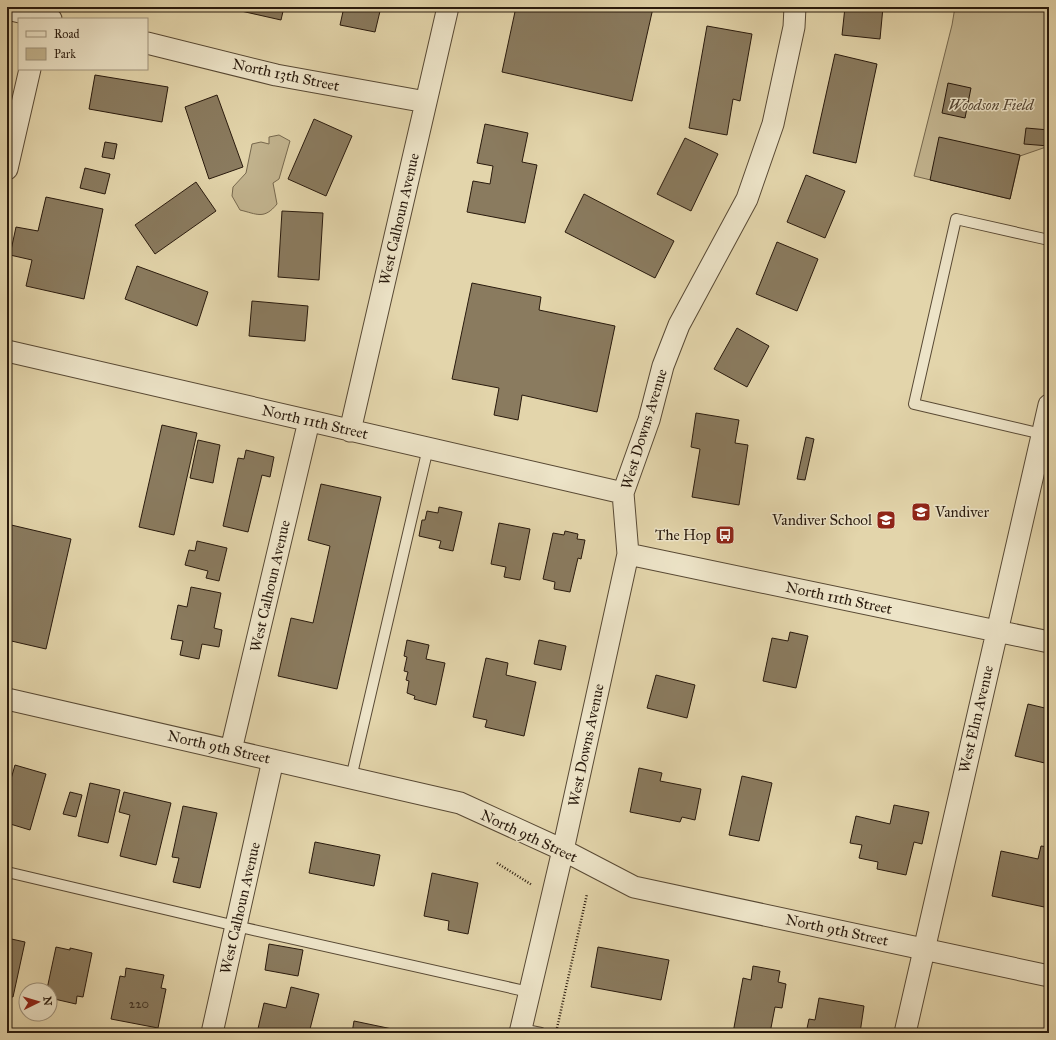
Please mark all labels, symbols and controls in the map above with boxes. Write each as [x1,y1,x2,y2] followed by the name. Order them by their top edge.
[18,18,148,70] legend
[54,27,80,41] text: Road
[54,47,76,61] text: Park
[231,55,342,95] street label: North 13th Street
[948,96,1035,114] park label: Woodson Field
[375,151,423,287] street label: West Calhoun Avenue
[617,367,671,491] street label: West Downs Avenue
[260,401,371,443] street label: North 11th Street
[910,501,932,523] school or university icon: Vandiver
[934,503,989,521] place label: Vandiver
[875,509,897,531] school or university icon: Vandiver School
[771,511,873,529] place label: Vandiver School
[246,518,294,654] street label: West Calhoun Avenue
[714,524,736,546] bus stop icon: The Hop
[655,526,711,544] place label: The Hop
[784,578,895,618] street label: North 11th Street
[955,664,997,774] street label: West Elm Avenue
[564,682,608,808] street label: West Downs Avenue
[166,726,273,768] street label: North 9th Street
[478,806,581,867] street label: North 9th Street
[216,840,264,976] street label: West Calhoun Avenue
[784,910,891,950] street label: North 9th Street
[18,982,58,1022] north arrow
[41,996,54,1007] text: N
[129,996,149,1012] house number: 220

